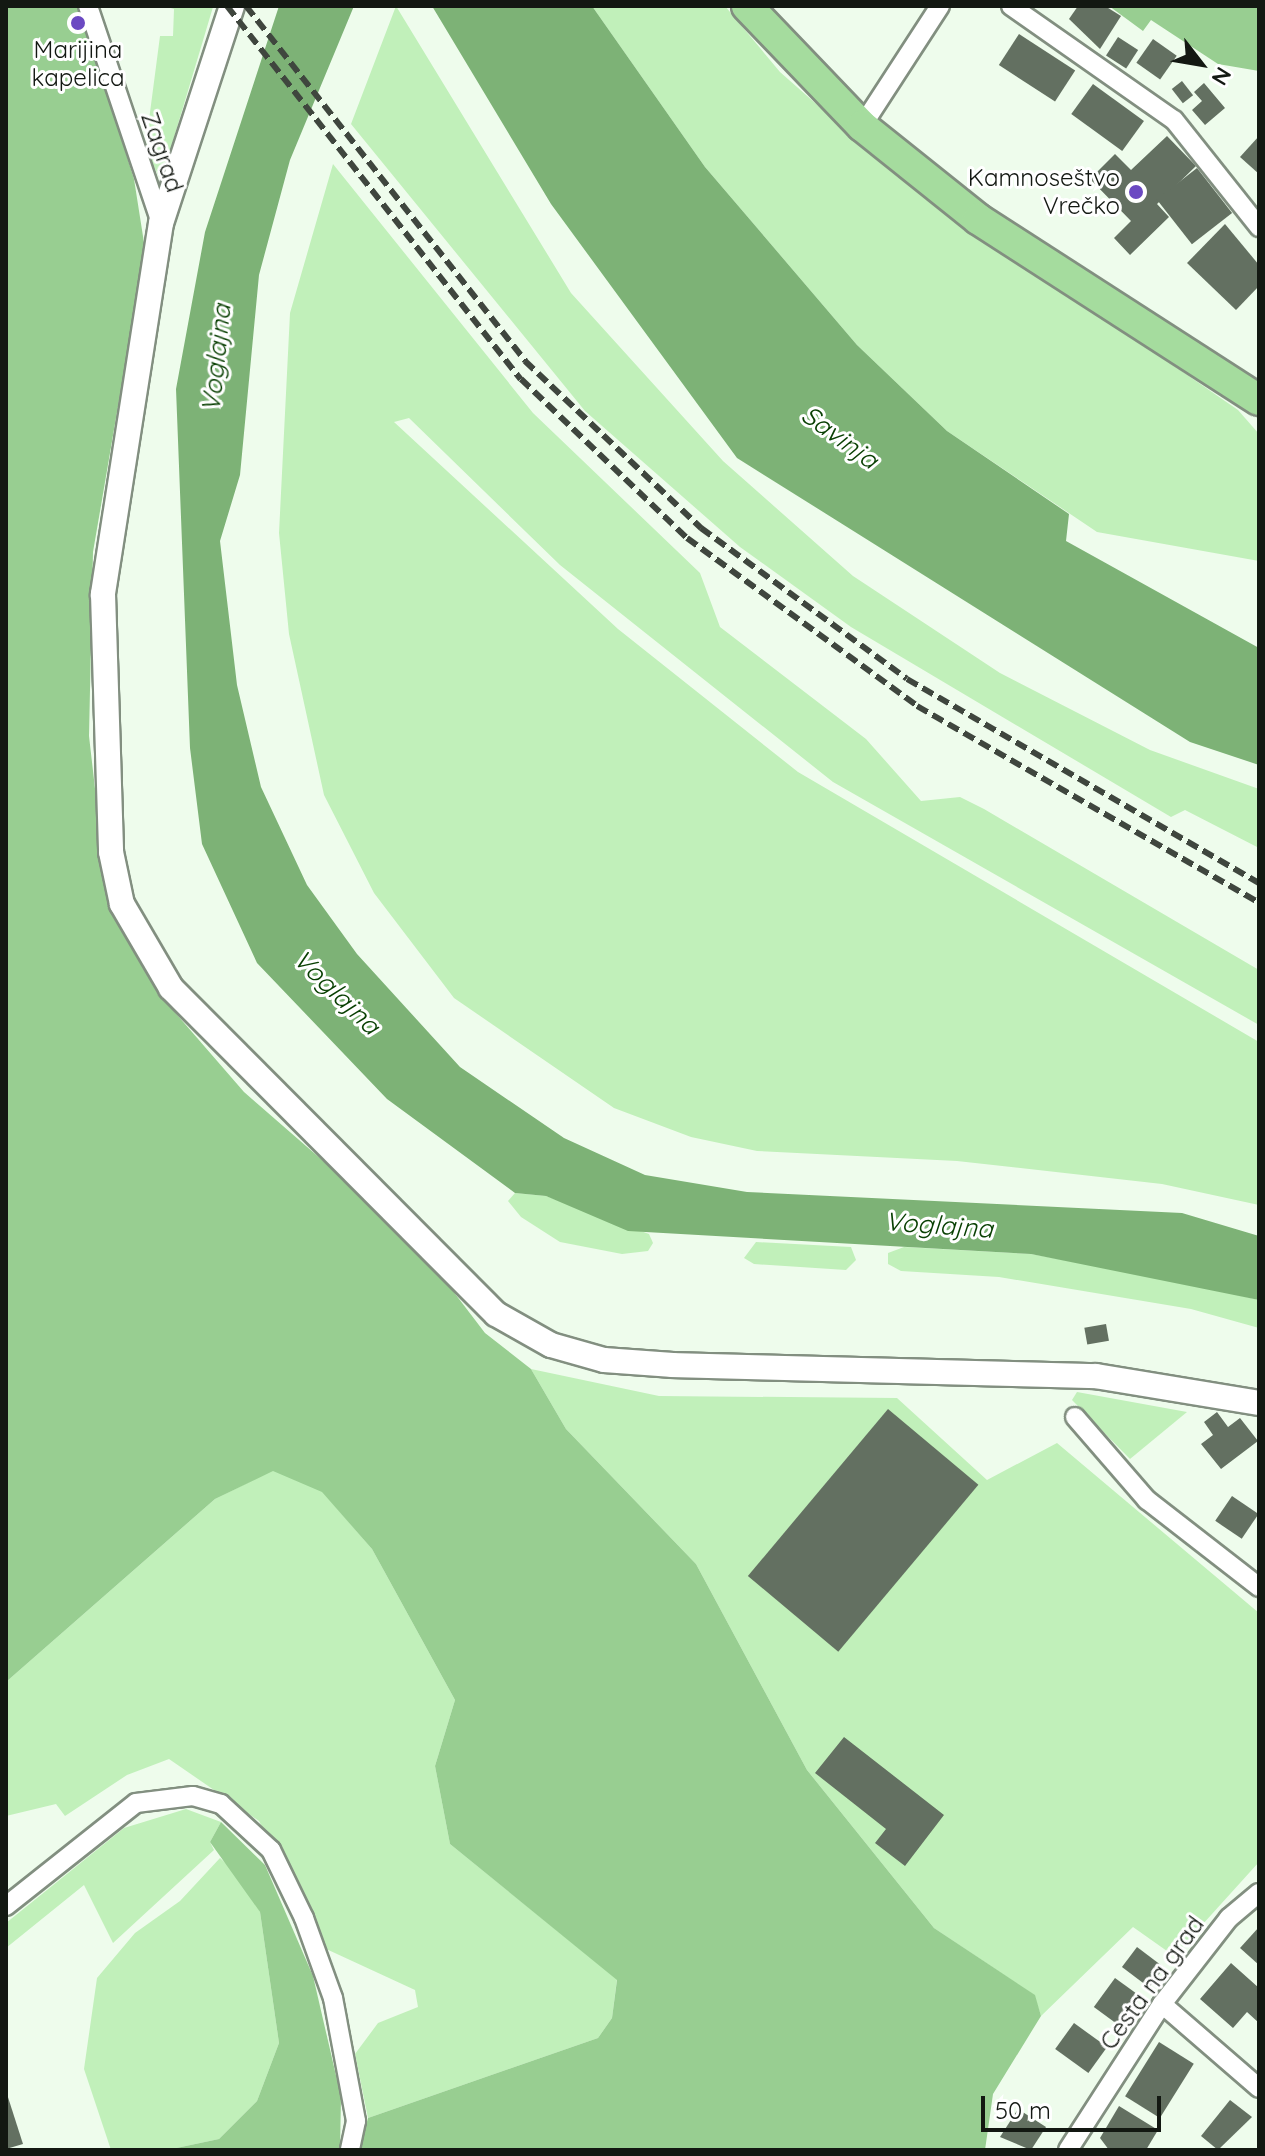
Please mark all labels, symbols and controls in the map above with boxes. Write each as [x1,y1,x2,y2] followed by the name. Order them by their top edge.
[69,14,87,32] marker: Marijina kapelica
[1161,24,1241,104] north arrow
[31,36,125,92] place label: Marijina kapelica
[1205,62,1238,90] text: N
[135,108,189,196] street label: Zagrad
[968,164,1120,220] place label: Kamnoseštvo Vrečko
[1127,183,1145,201] marker: Kamnoseštvo Vrečko
[195,303,237,413] water label: Voglajna
[796,399,884,475] water label: Savinja
[287,943,387,1041] water label: Voglajna
[884,1206,994,1244] water label: Voglajna
[1094,1911,1210,2055] street label: Cesta na grad
[985,2080,1165,2130] scale bar
[995,2095,1051,2125] text: 50 m

